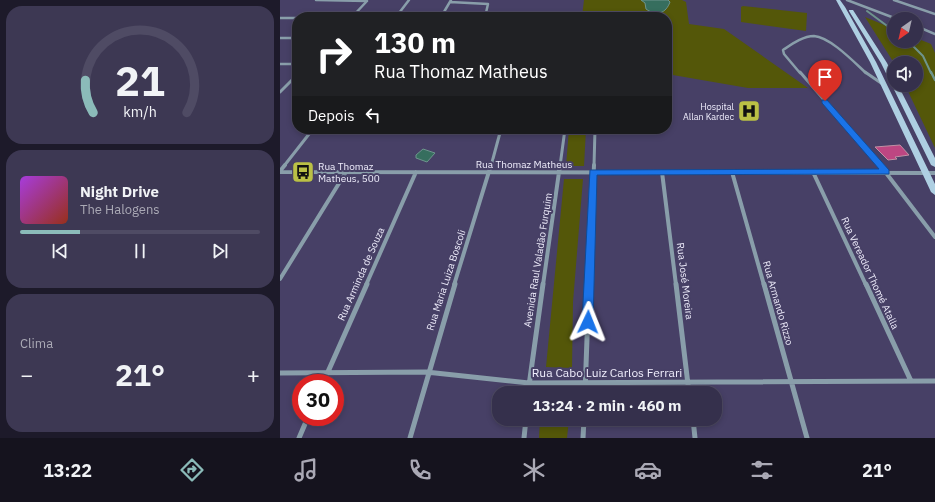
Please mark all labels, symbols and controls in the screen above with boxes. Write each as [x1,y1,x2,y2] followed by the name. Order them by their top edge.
[887,12,923,48] north arrow
[887,12,923,92] map controls
[374,24,456,61] text: 130 m
[308,28,360,80] icon: right
[115,53,165,107] text: 21
[887,56,923,92] button: sound
[374,60,548,83] text: Rua Thomaz Matheus
[808,60,842,101] pin
[814,66,836,88] icon: arrive
[736,98,762,124] hospital icon: Hospital Allan Kardec
[683,101,735,122] place label: Hospital Allan Kardec
[123,102,157,121] text: km/h
[362,104,384,126] icon: left
[308,106,354,125] text: Depois
[476,158,572,171] street label: Rua Thomaz Matheus
[290,159,316,185] bus stop icon: Rua Thomaz Matheus, 500
[318,160,380,185] place label: Rua Thomaz Matheus, 500
[80,182,159,201] text: Night Drive
[521,192,555,328] street label: Avenida Raul Valadão Furquim
[80,201,160,218] text: The Halogens
[838,215,902,332] street label: Rua Vereador Thomé Atalla
[335,225,388,323] street label: Rua Arminda de Souza
[424,228,468,332] street label: Rua Maria Luiza Boscoli
[49,240,71,262] icon: previous
[129,240,151,262] icon: pause
[209,240,231,262] icon: next
[674,242,696,321] street label: Rua José Moreira
[760,259,796,347] street label: Rua Armando Rizzo
[567,301,609,343] position arrow
[20,335,53,352] text: Clima
[115,355,165,394] text: 21°
[20,360,33,389] text: −
[247,360,260,389] text: +
[532,365,682,380] street label: Rua Cabo Luiz Carlos Ferrari
[292,374,344,426] speed limit sign: 30
[533,396,681,415] text: 13:24 · 2 min · 460 m
[178,456,206,484] icon: directions
[292,456,320,484] icon: music
[406,456,434,484] icon: phone
[520,456,548,484] icon: climate
[634,456,662,484] icon: car
[748,456,776,484] icon: filters
[43,459,92,482] text: 13:22
[862,459,892,482] text: 21°

